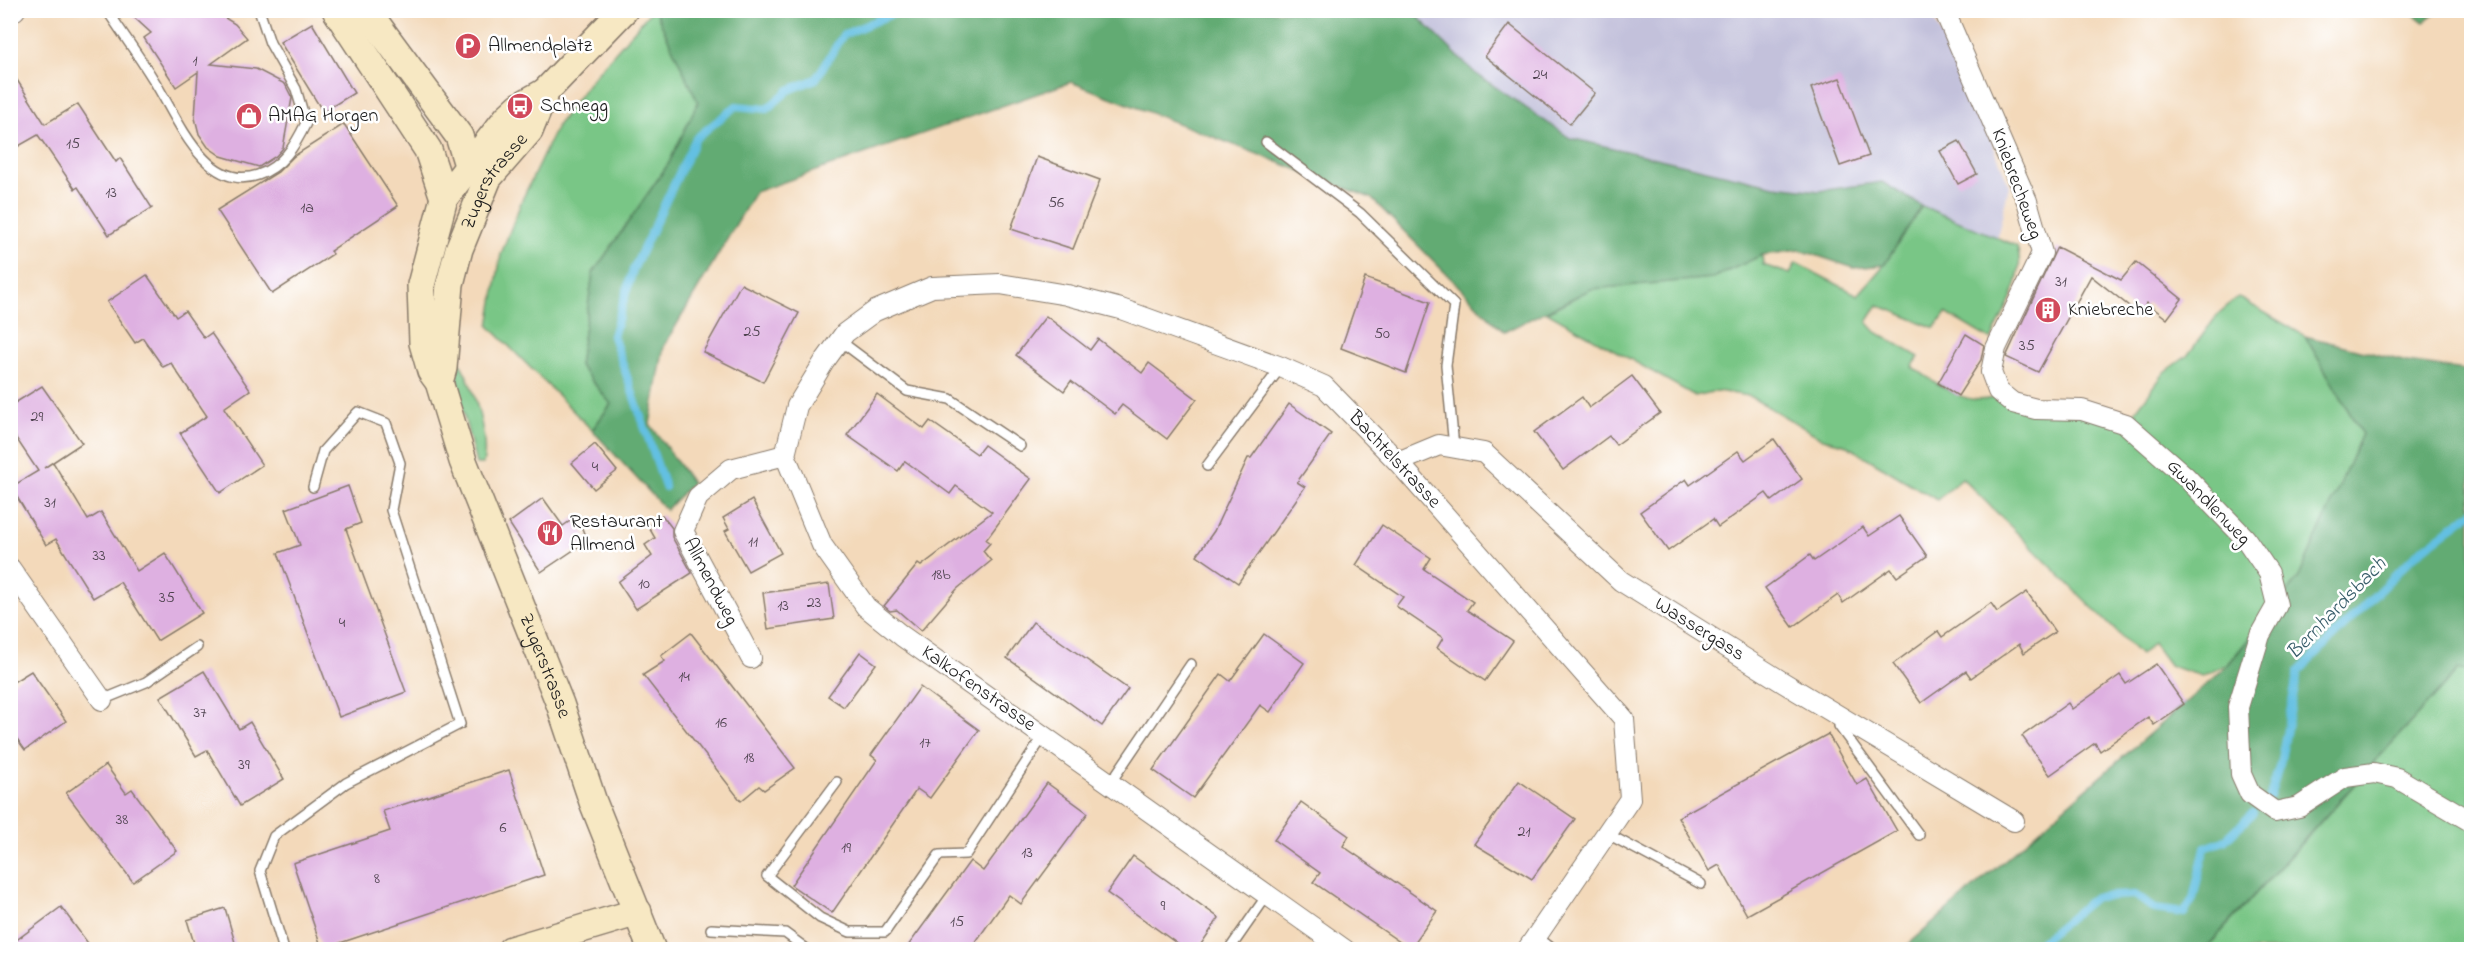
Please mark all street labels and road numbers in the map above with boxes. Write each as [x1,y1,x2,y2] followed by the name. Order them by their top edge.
[1982,124,2050,244] street label: Kniebrecheweg
[454,127,535,234] street label: Zugerstrasse
[1340,404,1447,516] street label: Bachtelstrasse
[2158,453,2257,554] street label: Gwandlenweg
[674,533,745,632] street label: Allmendweg
[1648,591,1750,670] street label: Wassergass
[511,609,578,722] street label: Zugerstrasse
[915,639,1041,739] street label: Kalkofenstrasse

